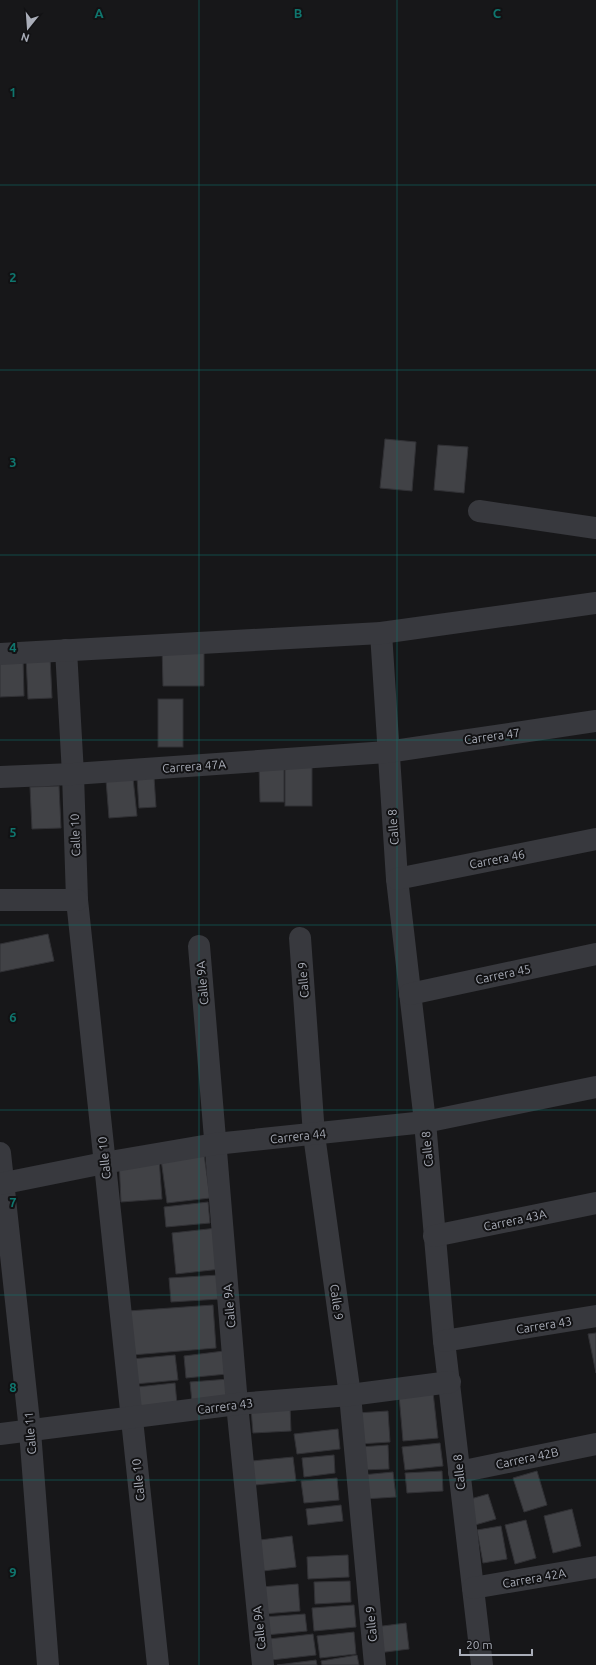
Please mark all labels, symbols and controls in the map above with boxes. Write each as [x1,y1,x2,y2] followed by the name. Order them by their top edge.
[94,6,104,20] text: A
[294,6,303,20] text: B
[493,6,502,20] text: C
[8,8,48,48] north arrow
[19,31,31,45] text: N
[9,85,17,99] text: 1
[9,270,17,284] text: 2
[9,455,17,469] text: 3
[9,640,17,654] text: 4
[463,726,521,746] street label: Carrera 47
[162,757,227,775] street label: Carrera 47A
[385,808,401,845] street label: Calle 8
[68,813,82,857] street label: Calle 10
[9,825,17,839] text: 5
[468,847,526,871] street label: Carrera 46
[194,960,210,1005] street label: Calle 9A
[295,962,311,998] street label: Calle 9
[474,962,532,986] street label: Carrera 45
[9,1010,17,1024] text: 6
[269,1127,327,1145] street label: Carrera 44
[419,1130,435,1167] street label: Calle 8
[95,1136,113,1180] street label: Calle 10
[9,1195,17,1209] text: 7
[482,1207,548,1233] street label: Carrera 43A
[221,1283,237,1328] street label: Calle 9A
[328,1283,346,1321] street label: Calle 9
[515,1314,573,1336] street label: Carrera 43
[9,1380,17,1394] text: 8
[196,1396,254,1416] street label: Carrera 43
[22,1411,38,1455] street label: Calle 11
[494,1445,560,1471] street label: Carrera 42B
[451,1453,467,1491] street label: Calle 8
[129,1458,147,1502] street label: Calle 10
[9,1565,17,1579] text: 9
[501,1566,567,1590] street label: Carrera 42A
[250,1605,268,1650] street label: Calle 9A
[363,1606,379,1642] street label: Calle 9
[460,1631,532,1657] scale bar
[466,1638,493,1651] text: 20 m

